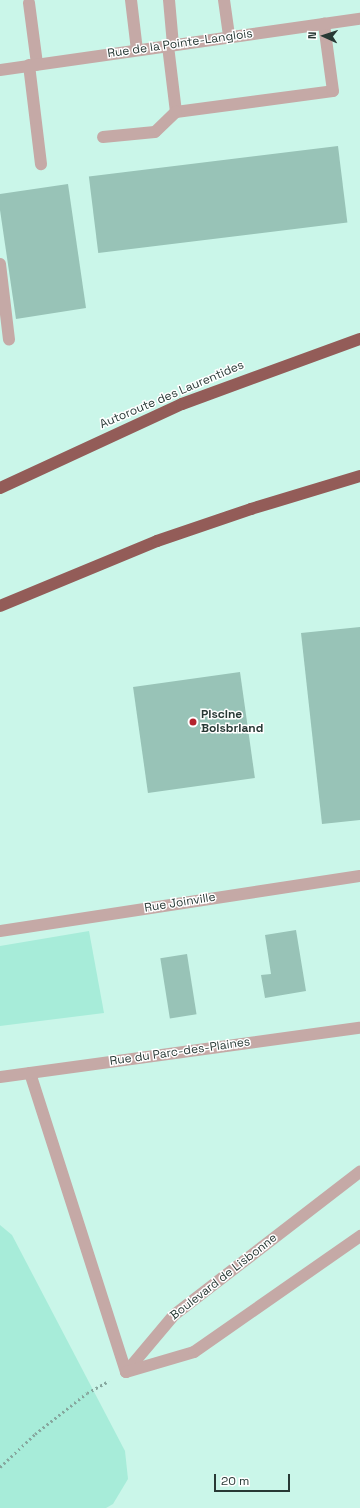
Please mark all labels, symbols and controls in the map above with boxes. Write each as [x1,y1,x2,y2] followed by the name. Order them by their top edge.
[304,16,344,56] north arrow
[106,27,254,61] street label: Rue de la Pointe-Langlois
[305,31,319,39] text: N
[98,358,246,432] street label: Autoroute des Laurentides
[201,708,263,736] place label: Piscine Boisbriand
[188,717,198,727] marker: Piscine Boisbriand
[143,890,217,916] street label: Rue Joinville
[109,1035,251,1069] street label: Rue du Parc-des-Plaines
[168,1231,280,1323] street label: Boulevard de Lisbonne
[216,1466,292,1492] scale bar
[221,1473,249,1489] text: 20 m

